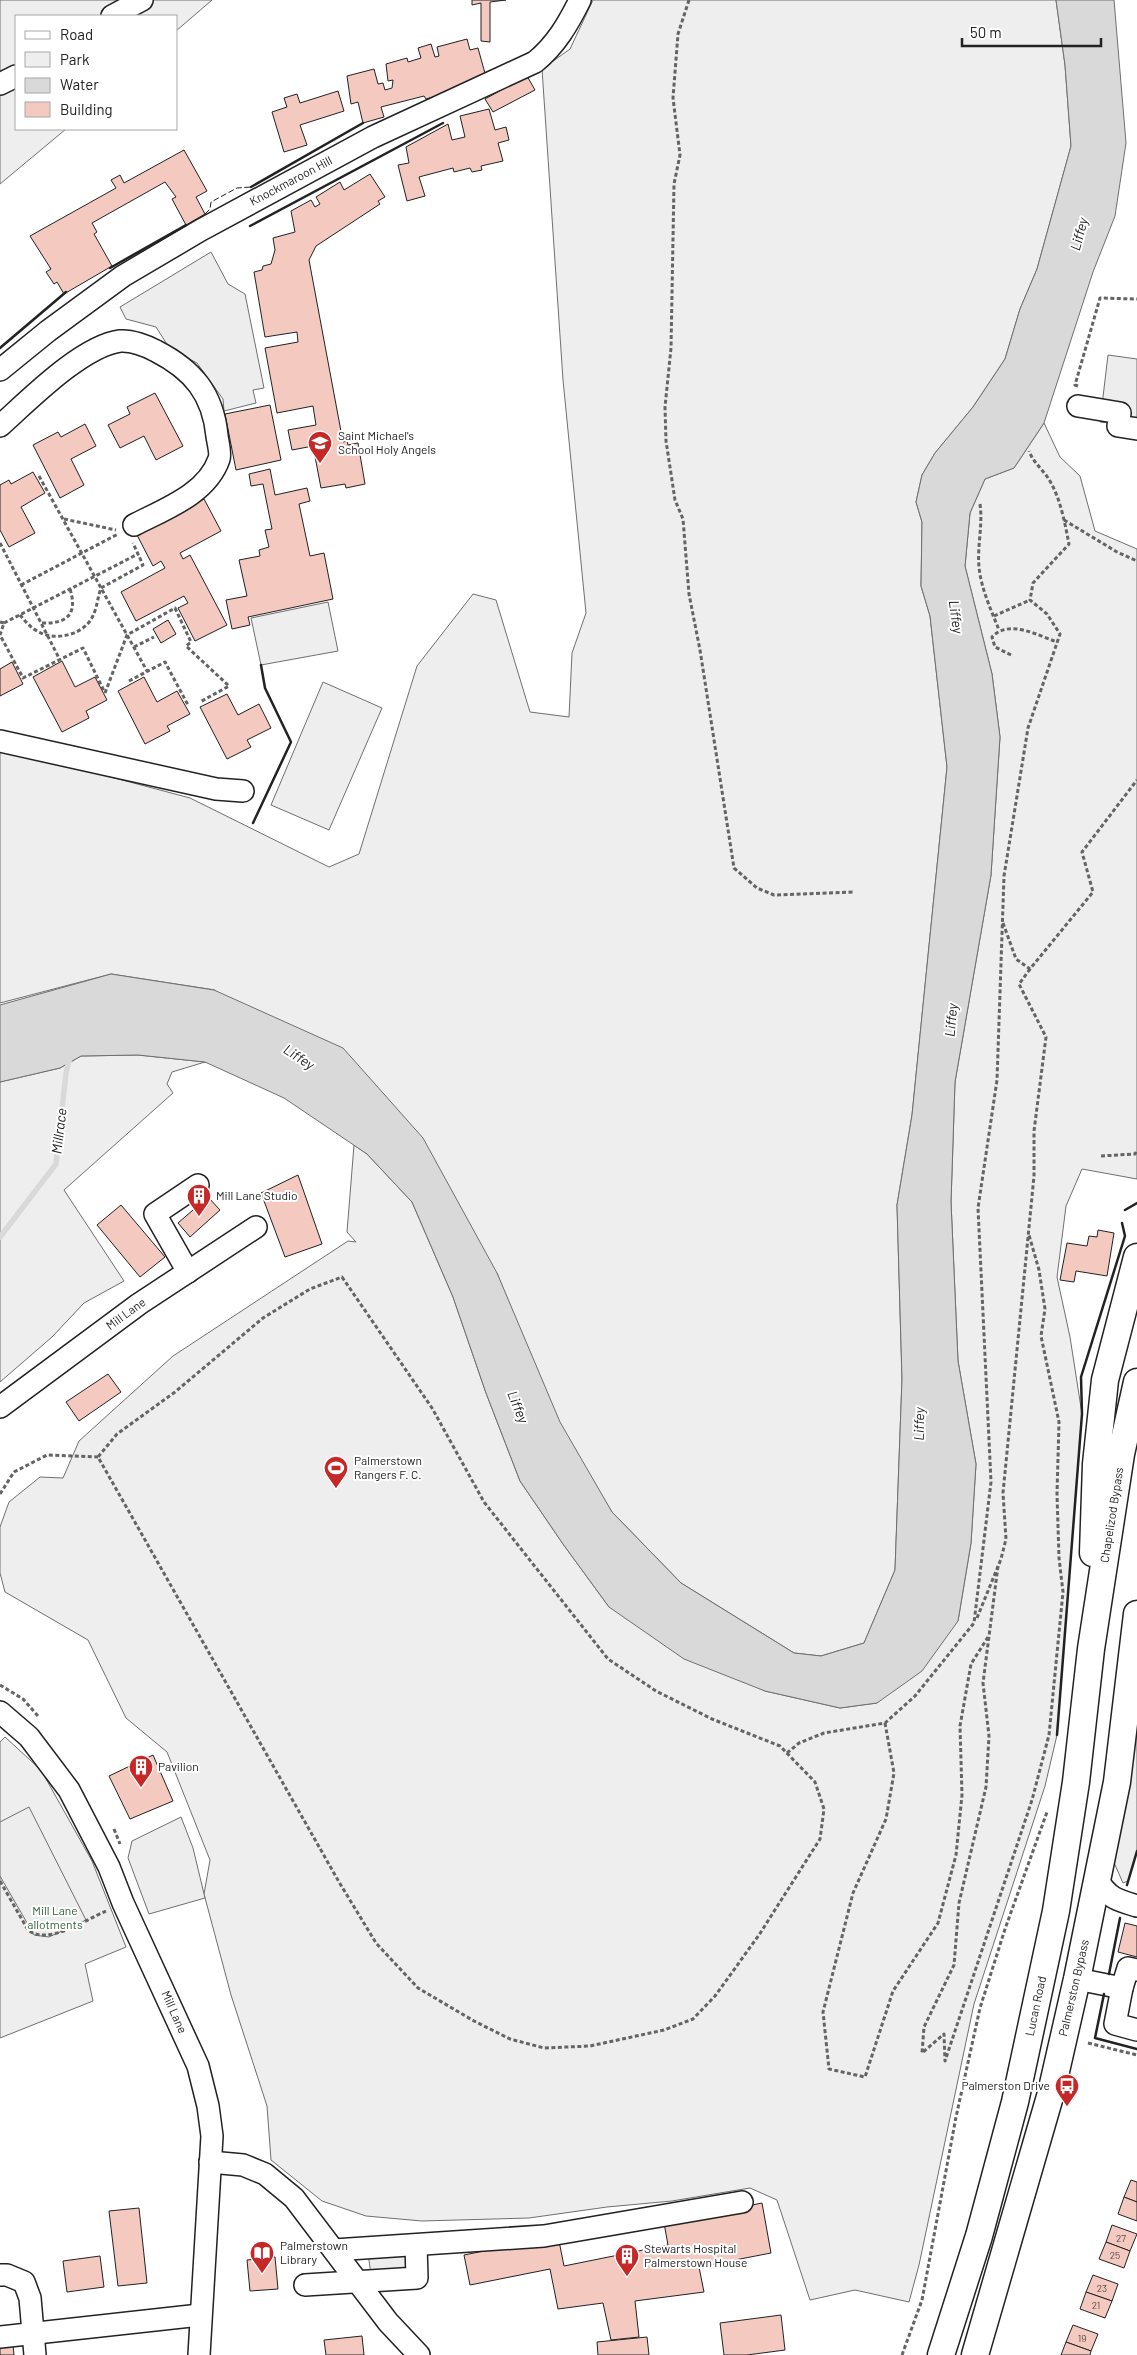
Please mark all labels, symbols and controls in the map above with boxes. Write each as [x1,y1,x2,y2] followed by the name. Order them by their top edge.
[15,15,178,130] legend
[962,15,1101,47] scale bar
[970,23,1002,41] text: 50 m
[60,25,93,43] text: Road
[60,50,90,68] text: Park
[60,75,99,93] text: Water
[60,100,113,118] text: Building
[247,153,334,208] street label: Knockmaroon Hill
[1066,215,1091,252] water label: Liffey
[338,428,436,456] place label: Saint Michael's School Holy Angels
[307,430,333,464] school or university icon: Saint Michael's School Holy Angels
[946,599,967,635] water label: Liffey
[941,1002,960,1037] water label: Liffey
[281,1040,319,1073] water label: Liffey
[47,1107,70,1155] water label: Millrace
[186,1183,212,1217] building icon: Mill Lane Studio
[216,1188,298,1202] place label: Mill Lane Studio
[103,1294,148,1332] street label: Mill Lane
[504,1388,533,1426] water label: Liffey
[910,1406,927,1441] water label: Liffey
[354,1453,422,1481] place label: Palmerstown Rangers F. C.
[323,1455,349,1489] sports icon: Palmerstown Rangers F. C.
[1097,1466,1126,1564] street label: Chapelizod Bypass
[128,1754,154,1788] building icon: Pavilion
[158,1759,199,1773] place label: Pavilion
[27,1903,83,1931] park label: Mill Lane allotments
[1055,1938,1091,2038] street label: Palmerston Bypass
[1022,1974,1048,2037] street label: Lucan Road
[159,1988,191,2035] street label: Mill Lane
[1054,2073,1080,2107] bus stop icon: Palmerston Drive
[961,2078,1050,2092] place label: Palmerston Drive
[1116,2232,1126,2244] house number: 27
[280,2238,348,2266] place label: Palmerstown Library
[249,2240,275,2274] library icon: Palmerstown Library
[644,2241,747,2269] place label: Stewarts Hospital Palmerstown House
[614,2243,640,2277] building icon: Stewarts Hospital Palmerstown House
[1110,2249,1120,2261] house number: 25
[1097,2282,1107,2294] house number: 23
[1092,2299,1100,2311] house number: 21
[1078,2332,1086,2344] house number: 19

